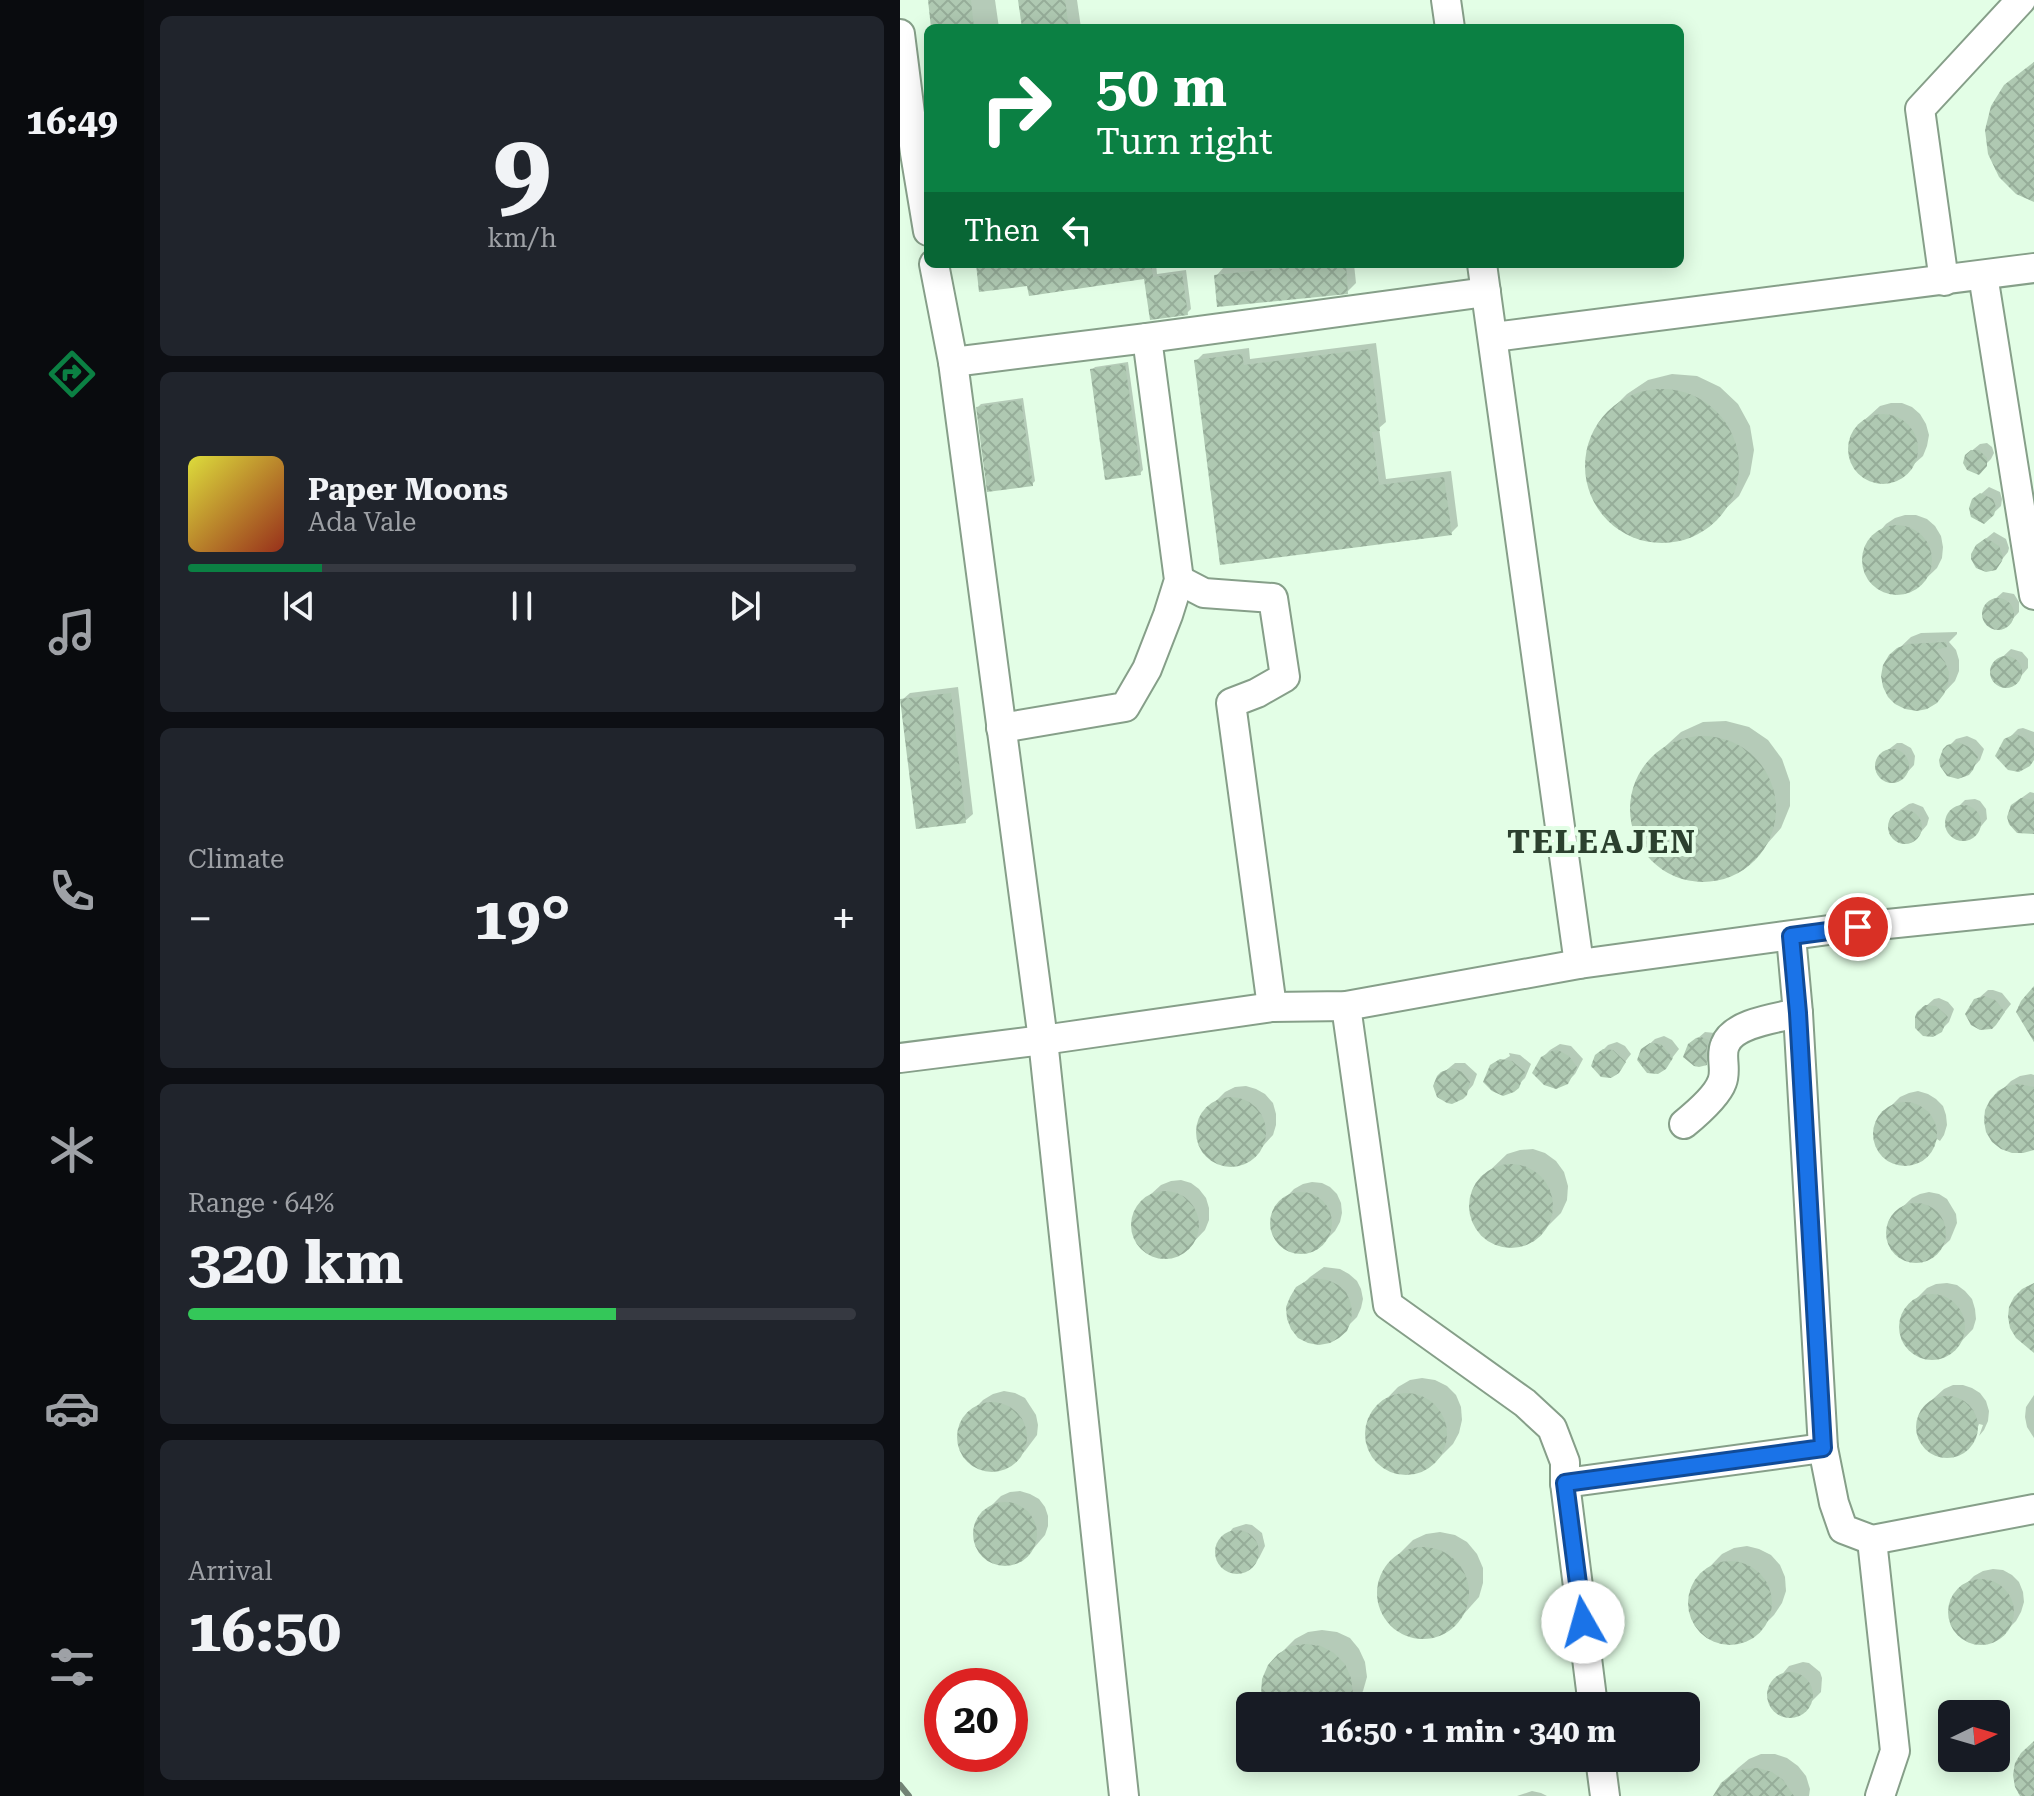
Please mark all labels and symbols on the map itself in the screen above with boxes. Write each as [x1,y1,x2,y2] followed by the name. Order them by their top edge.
[1507,823,1697,861] district label: TELEAJEN
[1824,893,1892,961] pin
[1541,1580,1625,1664] position arrow
[924,1668,1028,1772] speed limit sign: 20
[1938,1700,2010,1772] north arrow

